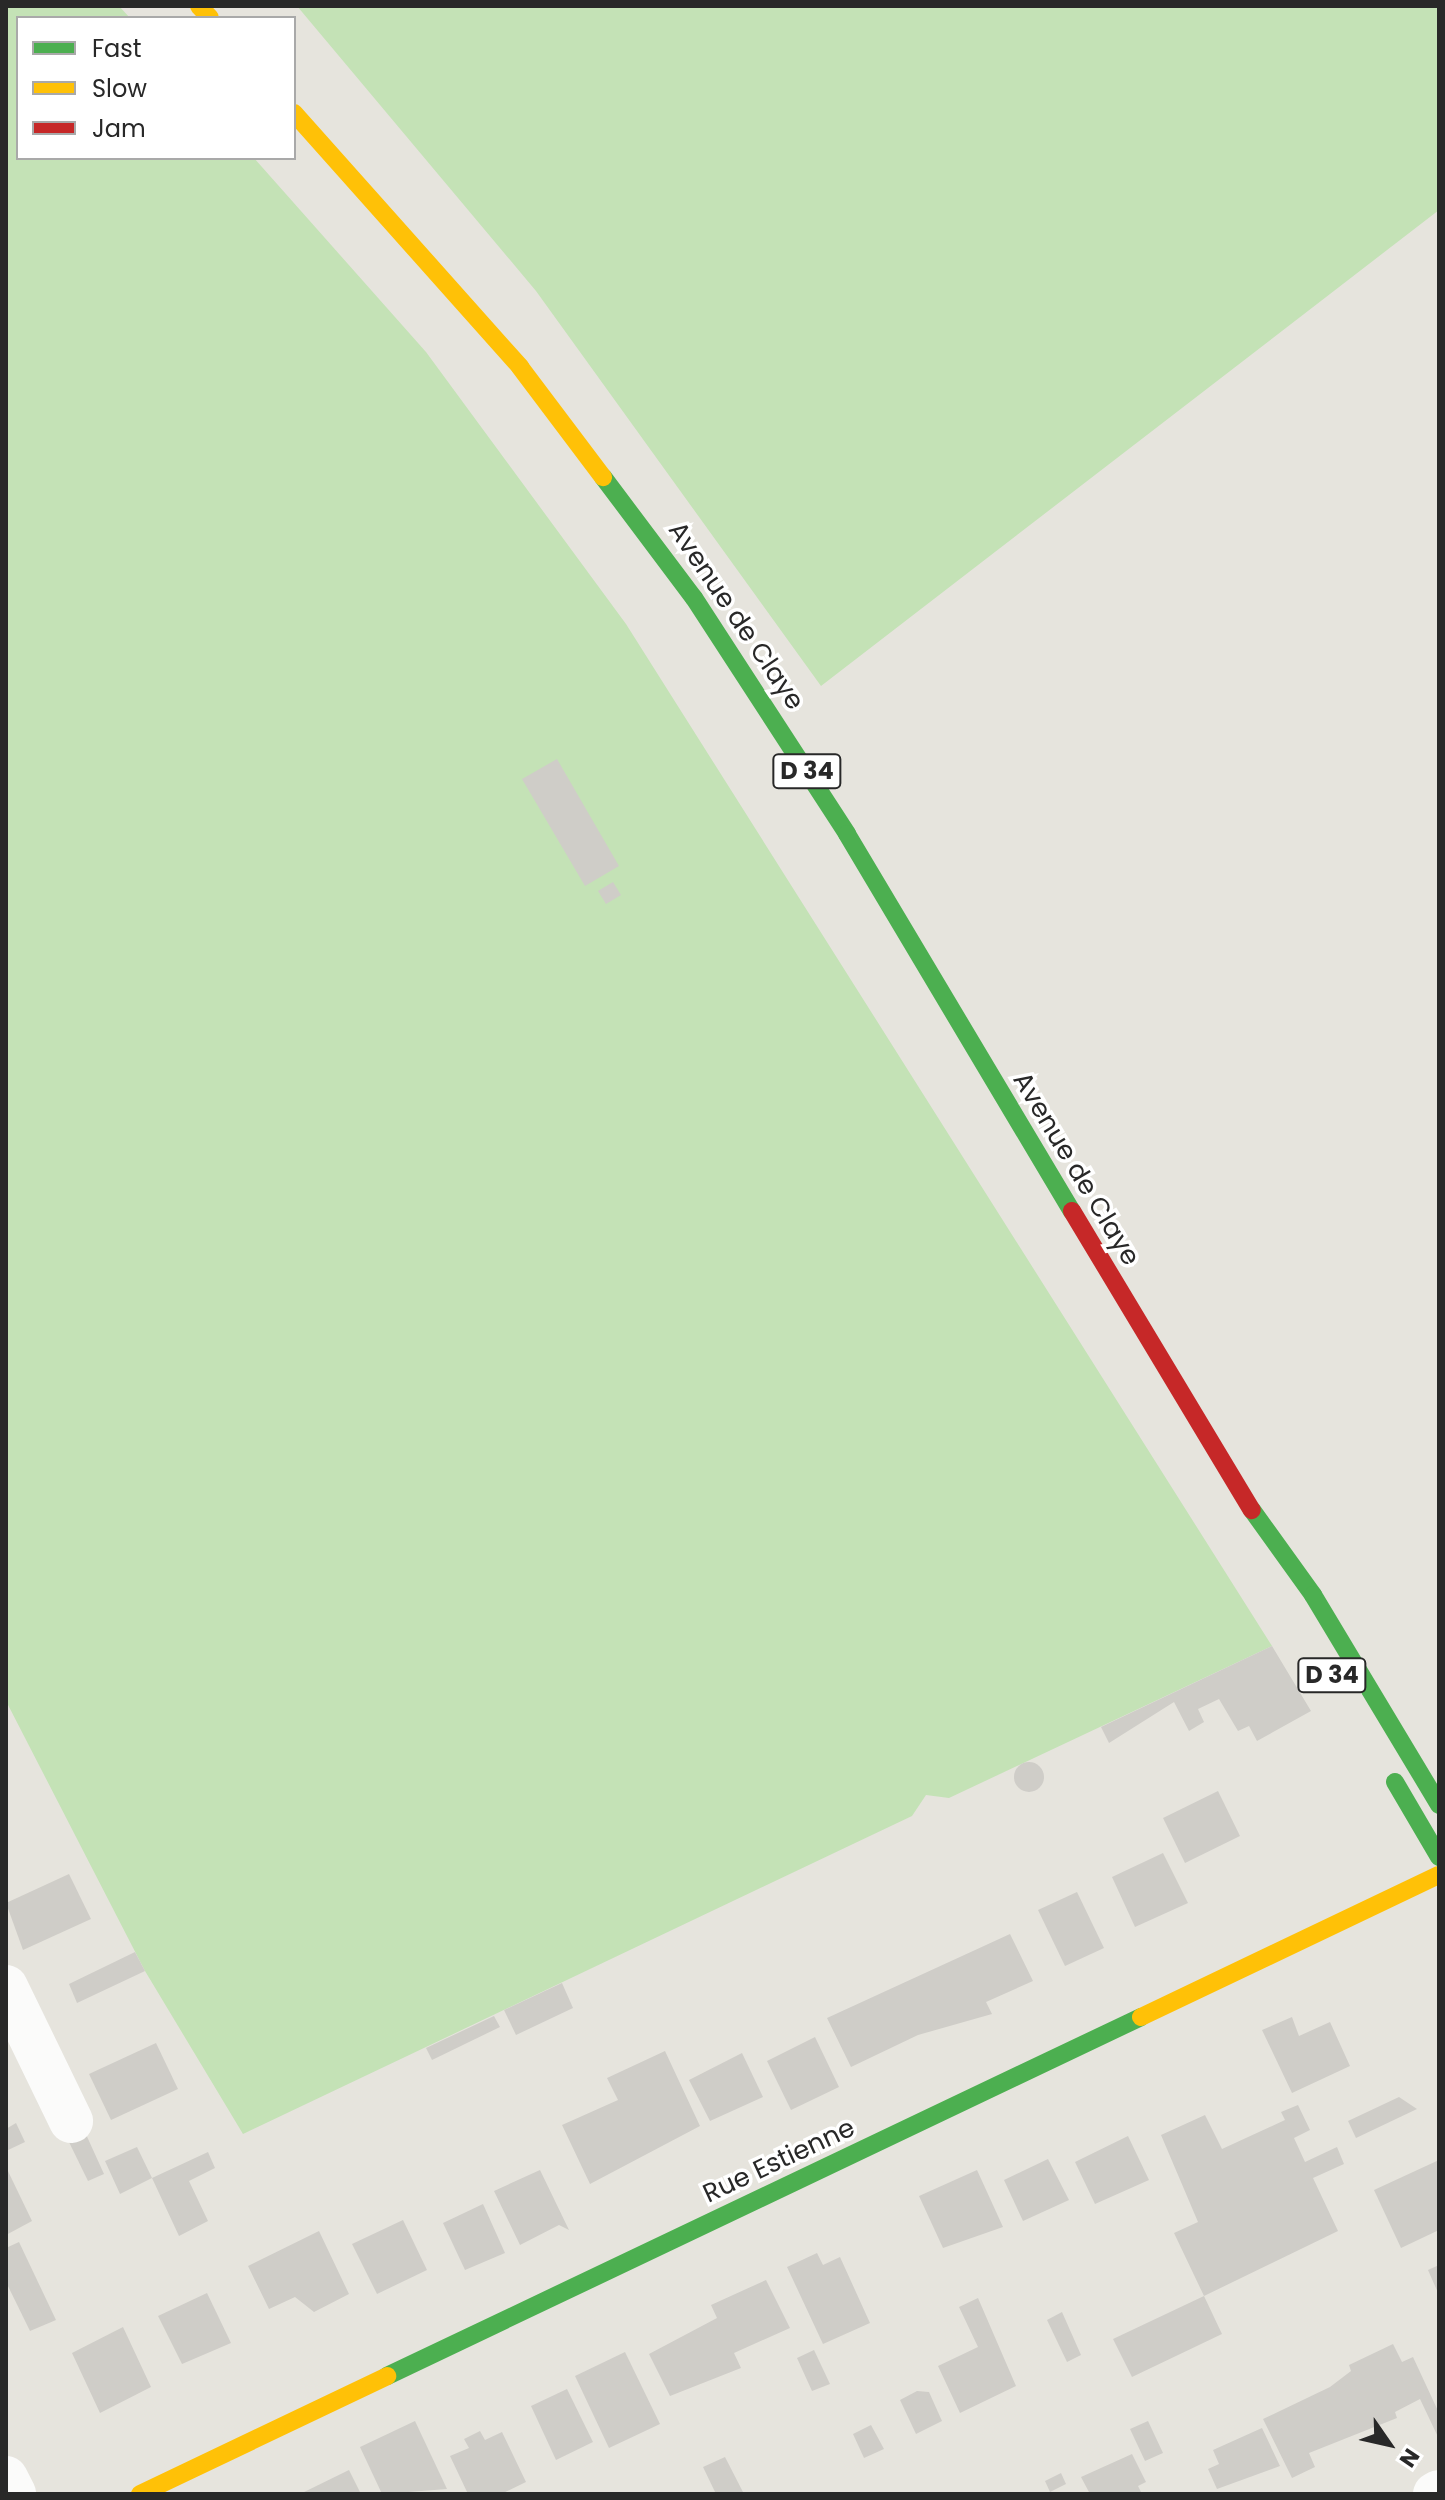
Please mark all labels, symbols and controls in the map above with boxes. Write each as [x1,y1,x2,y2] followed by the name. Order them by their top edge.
[16,16,296,160] legend
[92,32,142,65] text: Fast
[92,72,147,105] text: Slow
[92,112,146,145] text: Jam
[662,516,810,716] street label: Avenue de Claye
[771,751,843,791] road number: D 34
[1006,1067,1146,1271] street label: Avenue de Claye
[1296,1655,1368,1695] road number: D 34
[698,2112,860,2210] street label: Rue Estienne
[1349,2404,1429,2484] north arrow
[1392,2442,1427,2473] text: N

